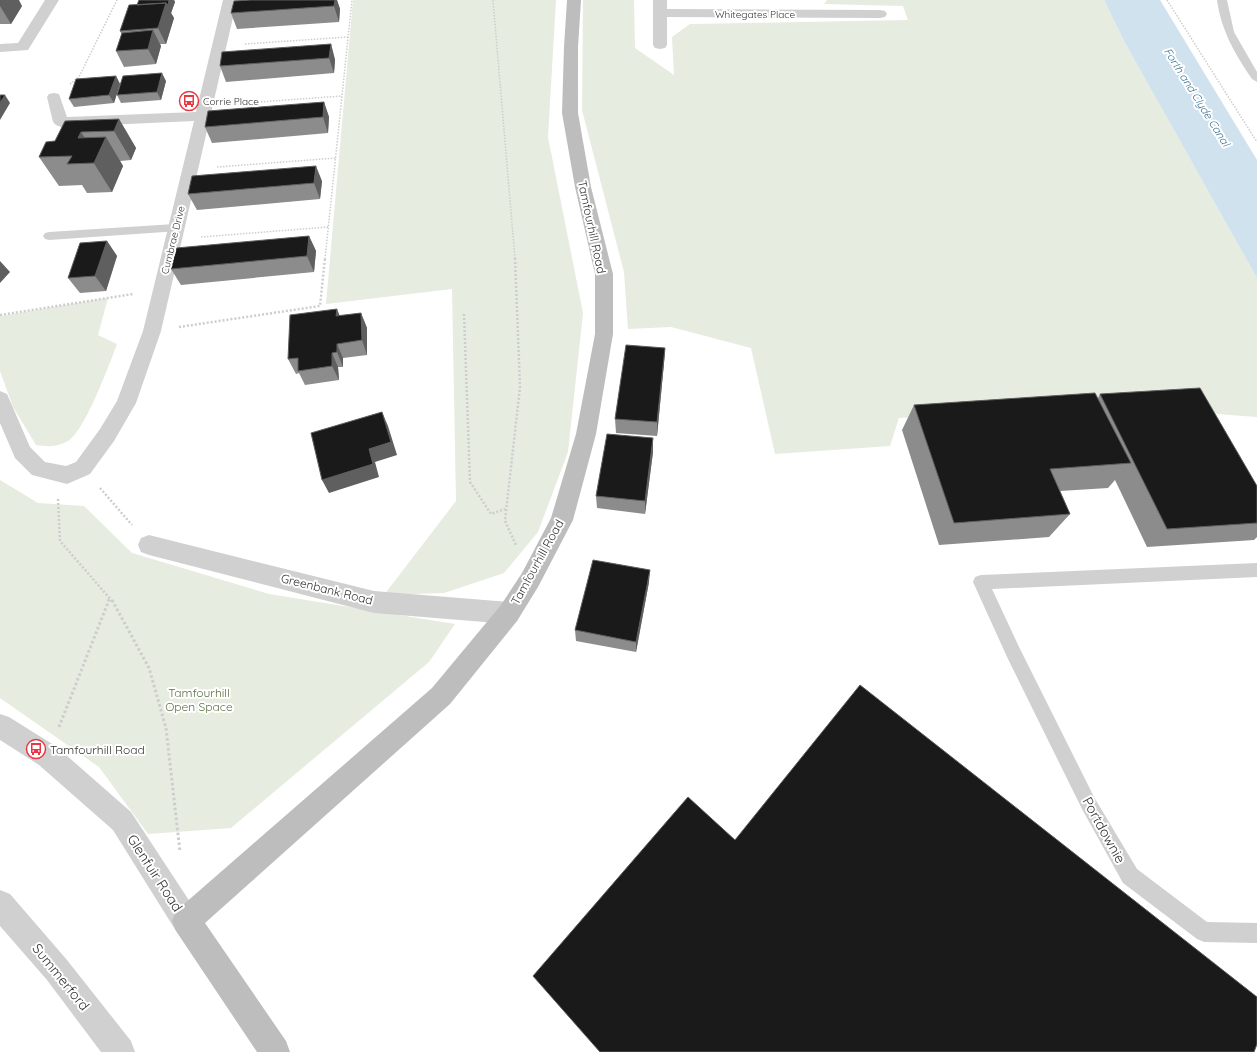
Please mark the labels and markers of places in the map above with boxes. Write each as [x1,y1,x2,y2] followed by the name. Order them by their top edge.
[178,90,200,112] bus stop icon: Corrie Place
[203,95,259,108] place label: Corrie Place
[25,738,47,760] bus stop icon: Tamfourhill Road
[50,742,145,757] place label: Tamfourhill Road

